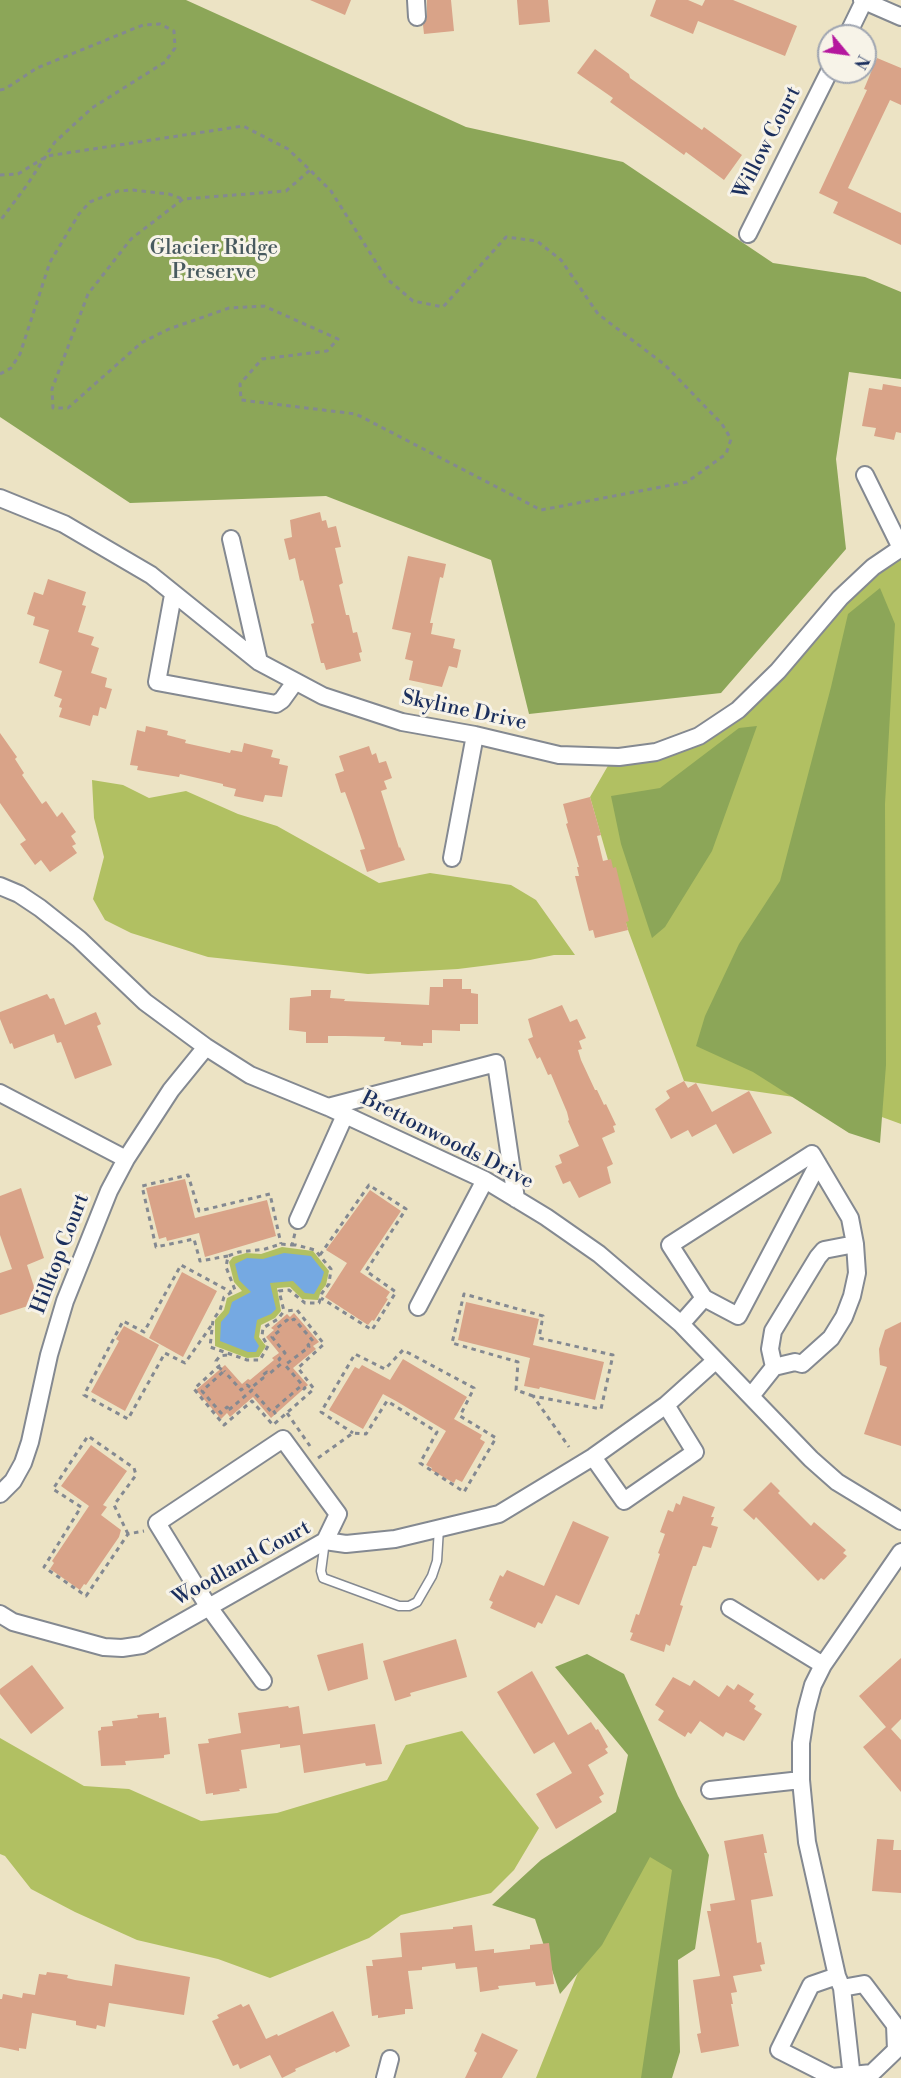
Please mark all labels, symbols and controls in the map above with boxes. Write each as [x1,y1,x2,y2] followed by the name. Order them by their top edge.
[817,24,877,84] north arrow
[849,51,873,72] text: N
[729,82,807,204] street label: Willow Court
[150,236,278,286] park label: Glacier Ridge Preserve
[399,685,529,737] street label: Skyline Drive
[357,1087,537,1195] street label: Brettonwoods Drive
[26,1190,96,1318] street label: Hilltop Court
[169,1516,315,1612] street label: Woodland Court

